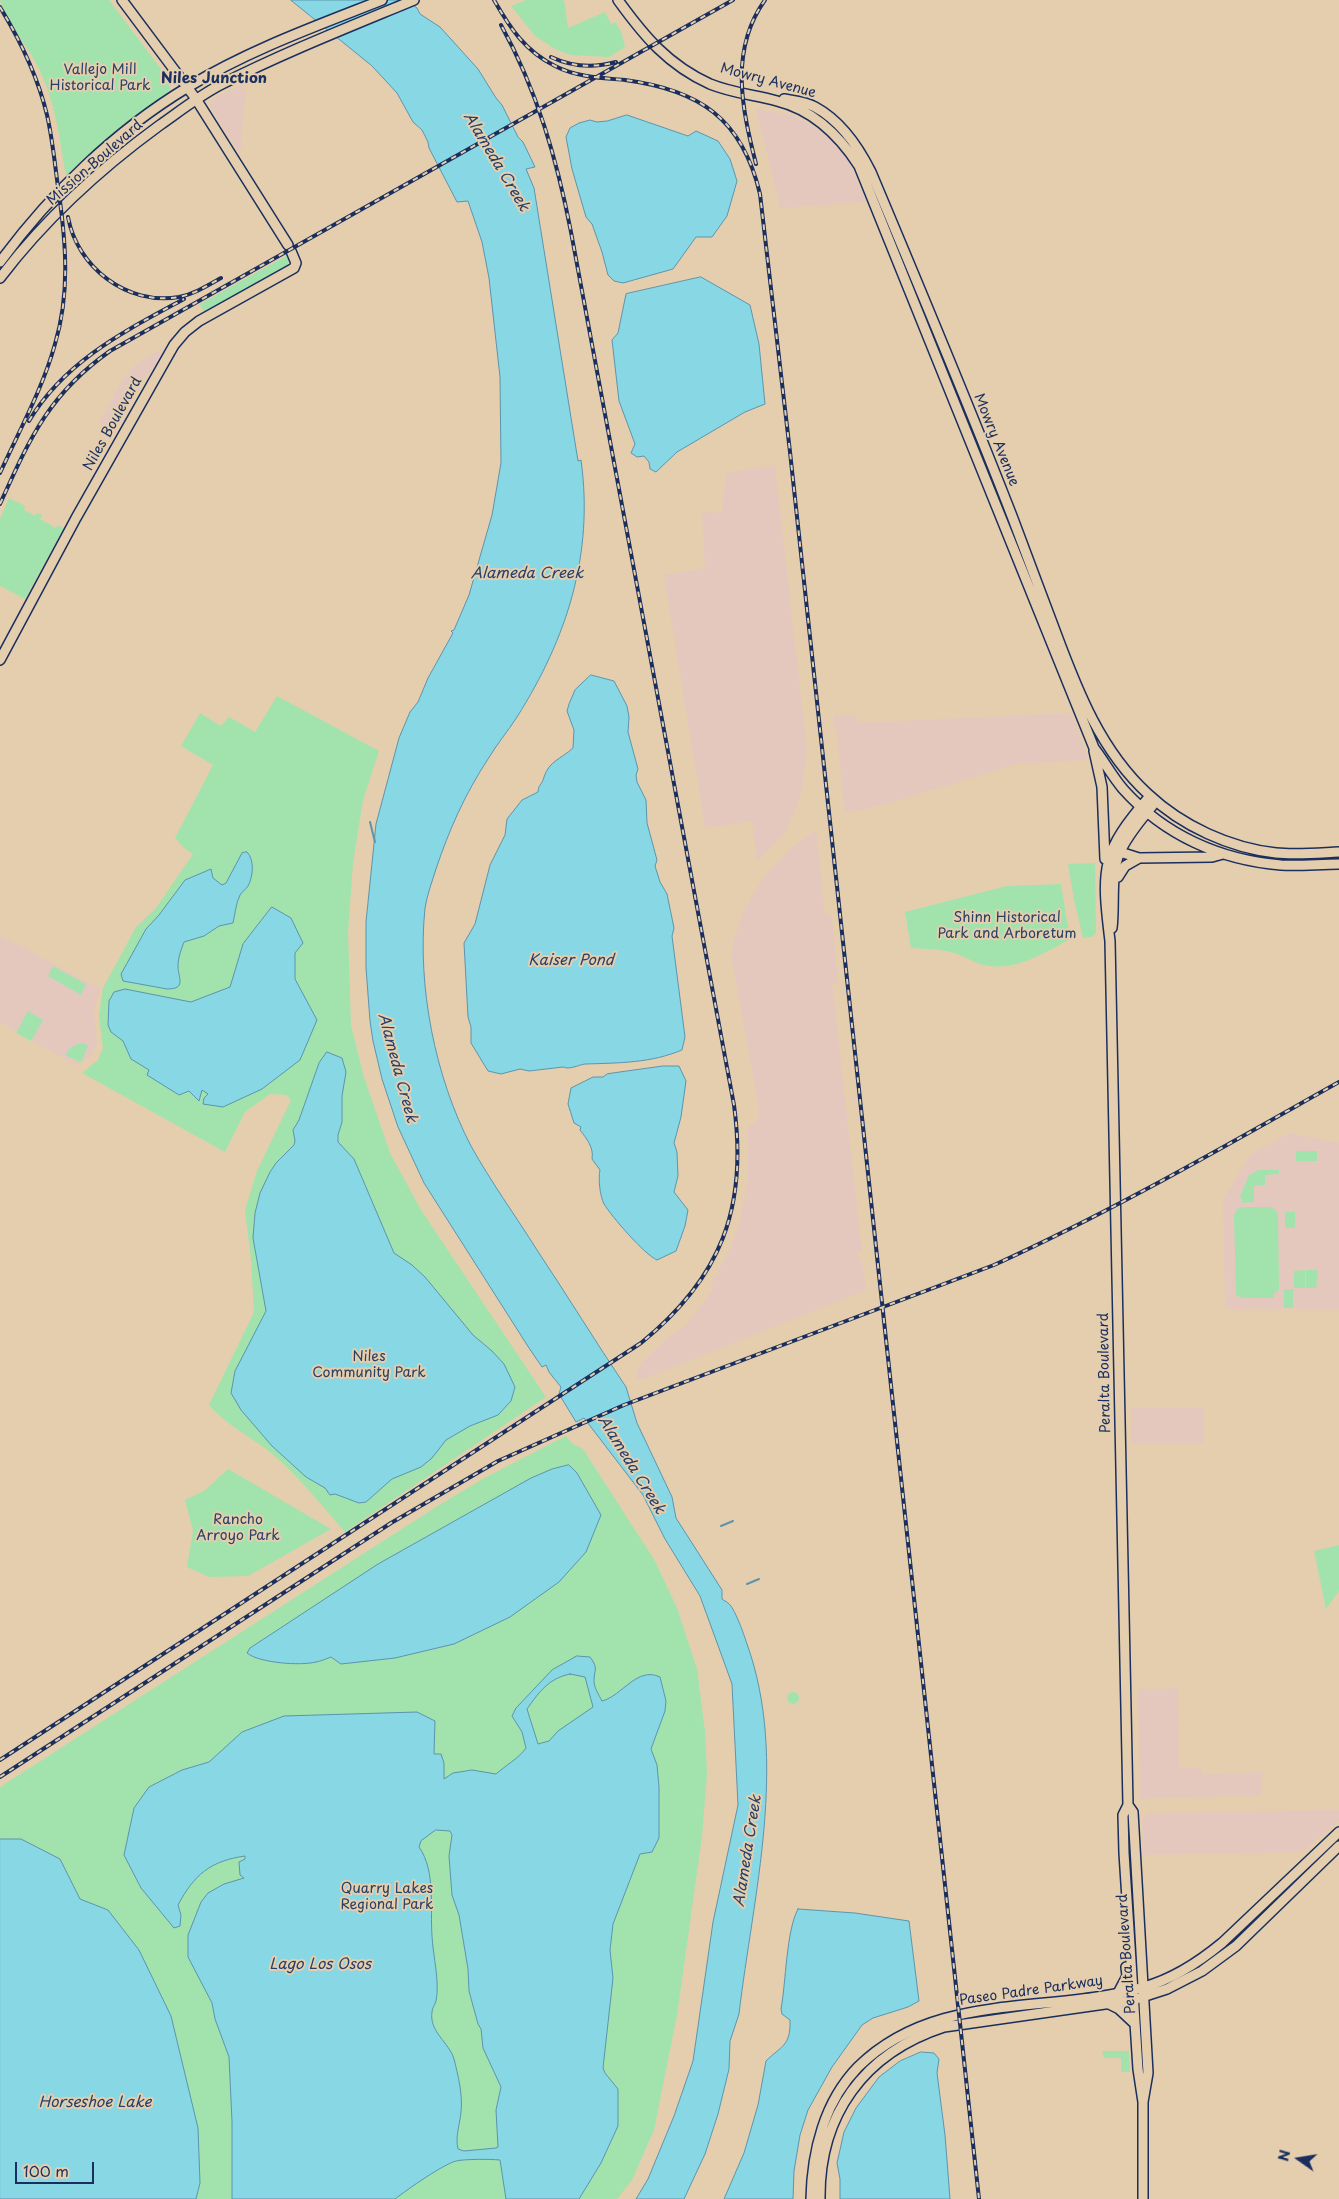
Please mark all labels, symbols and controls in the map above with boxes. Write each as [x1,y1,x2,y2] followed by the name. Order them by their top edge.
[718,60,818,102] street label: Mowry Avenue
[50,62,150,94] park label: Vallejo Mill Historical Park
[161,70,267,88] district label: Niles Junction
[459,109,533,215] water label: Alameda Creek
[44,117,146,209] street label: Mission Boulevard
[80,374,146,474] street label: Niles Boulevard
[970,391,1022,489] street label: Mowry Avenue
[471,565,583,583] water label: Alameda Creek
[938,910,1076,942] park label: Shinn Historical Park and Arboretum
[528,952,614,970] water label: Kaiser Pond
[374,1011,420,1125] water label: Alameda Creek
[1096,1313,1114,1433] street label: Peralta Boulevard
[312,1349,426,1381] park label: Niles Community Park
[594,1412,668,1518] water label: Alameda Creek
[196,1512,280,1544] park label: Rancho Arroyo Park
[730,1794,766,1908] water label: Alameda Creek
[340,1881,434,1914] park label: Quarry Lakes Regional Park
[1114,1893,1140,2015] street label: Peralta Boulevard
[269,1956,371,1974] water label: Lago Los Osos
[958,1973,1104,2009] street label: Paseo Padre Parkway
[38,2094,152,2112] water label: Horseshoe Lake
[1274,2134,1324,2184] north arrow
[1272,2148,1295,2163] text: N
[18,2152,96,2184] scale bar
[23,2159,69,2182] text: 100 m

